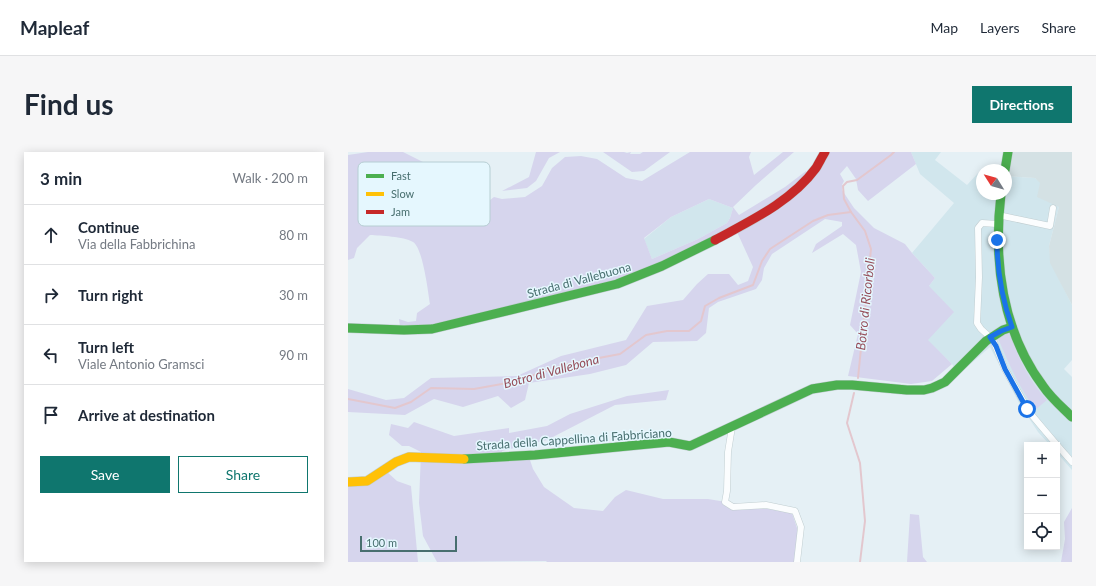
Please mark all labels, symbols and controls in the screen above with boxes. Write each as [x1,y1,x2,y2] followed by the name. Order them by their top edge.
[20,16,89,39] text: Mapleaf
[930,19,958,36] text: Map
[980,19,1020,36] text: Layers
[1042,19,1076,36] text: Share
[972,86,1072,123] button: Directions
[24,87,114,121] text: Find us
[358,162,490,226] legend
[976,164,1012,200] north arrow
[40,168,82,189] text: 3 min
[391,169,411,182] text: Fast
[232,170,308,186] text: Walk · 200 m
[391,187,415,200] text: Slow
[391,205,410,218] text: Jam
[78,218,139,236] text: Continue
[40,224,62,246] icon: ahead
[279,227,308,243] text: 80 m
[988,231,1006,249] route end
[78,236,195,252] text: Via della Fabbrichina
[852,257,878,351] water label: Botro di Ricorboli
[525,259,633,301] street label: Strada di Vallebuona
[40,284,62,306] icon: right
[78,286,143,304] text: Turn right
[279,287,308,303] text: 30 m
[78,338,134,356] text: Turn left
[40,344,62,366] icon: left
[279,347,308,363] text: 90 m
[501,350,601,391] water label: Botro di Vallebona
[78,356,204,372] text: Viale Antonio Gramsci
[1018,400,1036,418] route start
[40,404,62,426] icon: arrive
[78,406,215,424] text: Arrive at destination
[476,425,672,453] street label: Strada della Cappellina di Fabbriciano
[1024,442,1060,550] map controls
[1024,442,1060,478] button: +
[40,456,170,493] button: Save
[178,456,308,493] button: Share
[1024,478,1060,514] button: −
[1024,514,1060,550] button: locate
[360,534,457,553] scale bar
[366,536,397,549] text: 100 m

